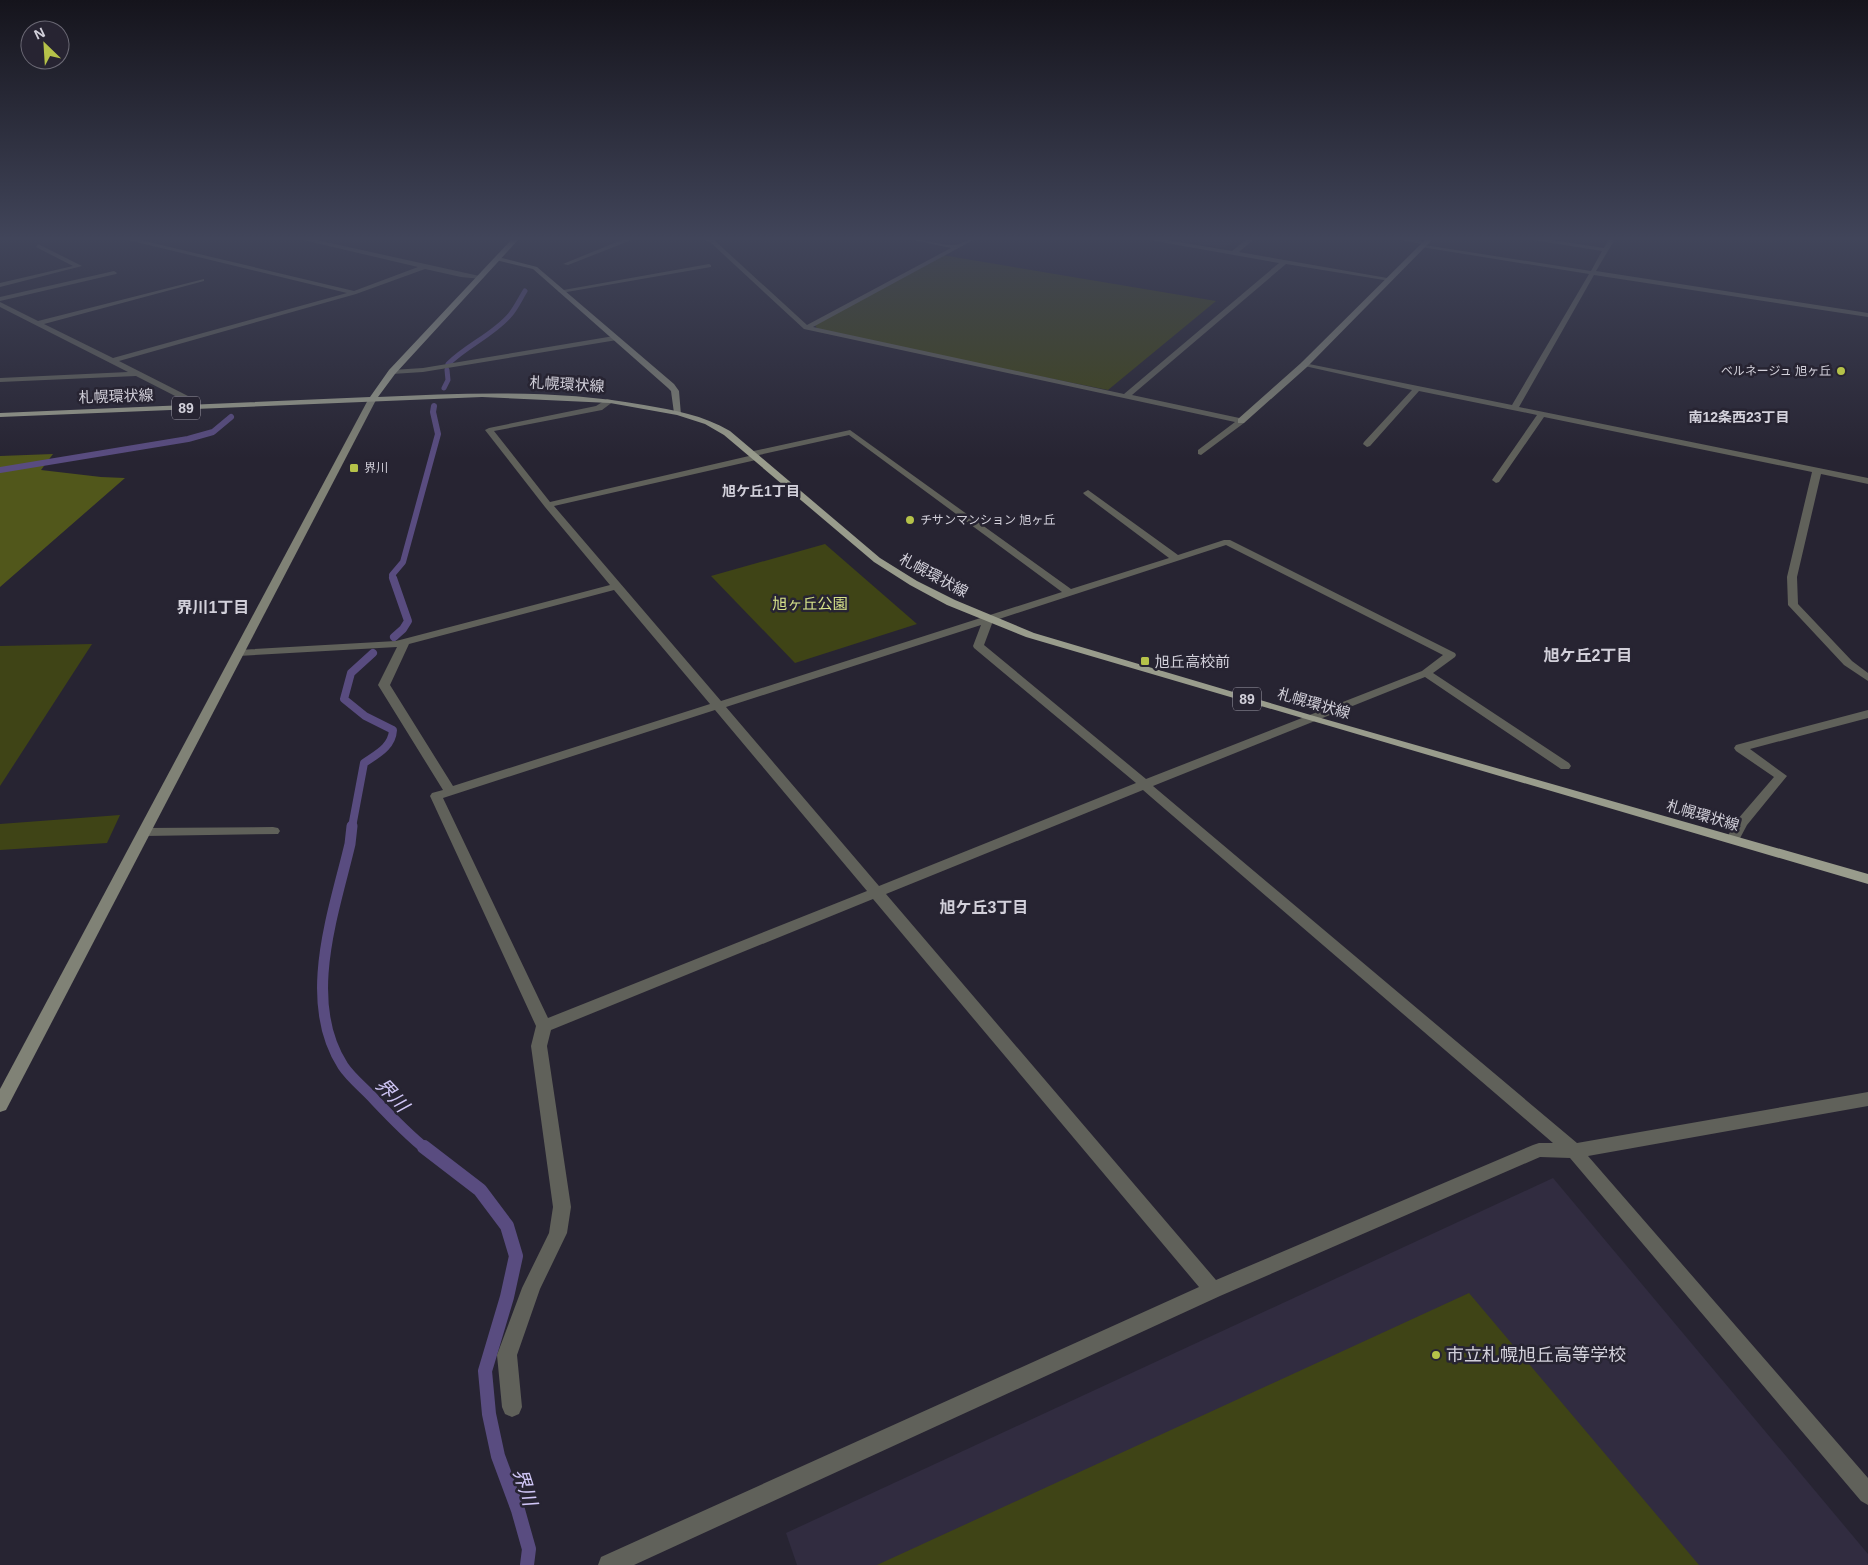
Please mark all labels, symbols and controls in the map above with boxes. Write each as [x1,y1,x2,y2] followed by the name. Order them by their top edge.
[20,20,70,70] north arrow
[32,24,47,43] text: N
[1721,364,1831,378] place label: ベルネージュ 旭ヶ丘
[1835,365,1847,377] marker: ベルネージュ 旭ヶ丘
[529,374,605,394] street label: 札幌環状線
[78,386,154,406] street label: 札幌環状線
[172,396,200,419] road number: 89
[1688,409,1790,425] district label: 南12条西23丁目
[364,461,388,475] place label: 界川
[348,462,360,474] marker: 界川
[722,483,800,499] district label: 旭ケ丘1丁目
[920,513,1055,527] place label: チサンマンション 旭ヶ丘
[904,514,916,526] marker: チサンマンション 旭ヶ丘
[897,550,971,600] street label: 札幌環状線
[772,595,848,612] park label: 旭ヶ丘公園
[177,599,249,616] district label: 界川1丁目
[1544,647,1632,664] district label: 旭ケ丘2丁目
[1155,653,1230,670] place label: 旭丘高校前
[1139,655,1151,667] marker: 旭丘高校前
[1276,684,1352,722] street label: 札幌環状線
[1233,688,1261,711] road number: 89
[1665,796,1741,834] street label: 札幌環状線
[940,899,1028,916] district label: 旭ケ丘3丁目
[371,1074,414,1118] water label: 界川
[1446,1345,1626,1365] place label: 市立札幌旭丘高等学校
[1430,1349,1442,1361] marker: 市立札幌旭丘高等学校
[509,1466,541,1510] water label: 界川

